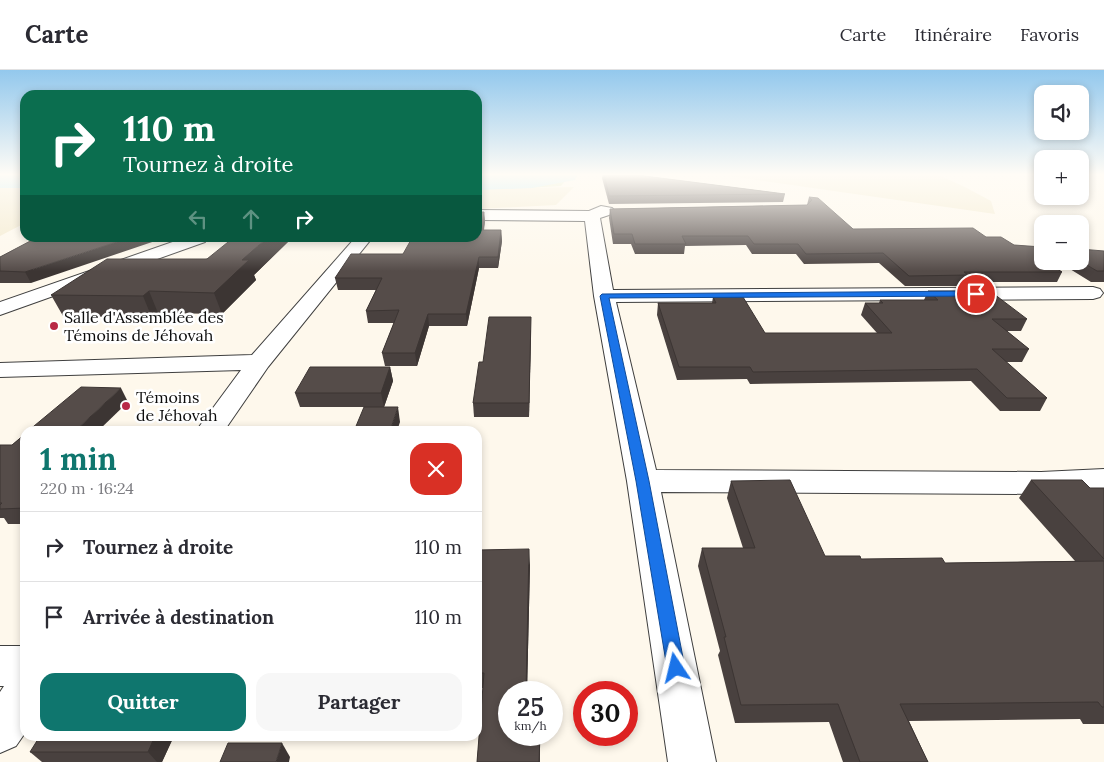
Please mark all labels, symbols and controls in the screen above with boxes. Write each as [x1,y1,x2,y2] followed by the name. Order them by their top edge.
[25,19,88,50] text: Carte
[840,23,886,46] text: Carte
[914,23,992,46] text: Itinéraire
[1020,23,1079,46] text: Favoris
[1034,85,1089,270] map controls
[1034,85,1089,140] button: sound
[123,106,215,151] text: 110 m
[40,110,105,175] icon: right
[123,150,293,178] text: Tournez à droite
[1034,150,1089,205] button: +
[184,205,212,233] icon: left
[237,205,265,233] icon: ahead
[290,205,318,233] icon: right
[1034,215,1089,270] button: −
[955,273,997,315] pin
[962,280,990,308] icon: arrive
[64,307,224,345] place label: Salle d'Assemblée des Témoins de Jéhovah
[48,320,60,332] marker: Salle d'Assemblée des Témoins de Jéhovah
[136,387,218,425] place label: Témoins de Jéhovah
[120,400,132,412] marker: Témoins de Jéhovah
[40,440,117,478] text: 1 min
[410,443,462,495] button: close
[40,478,134,498] text: 220 m · 16:24
[40,533,68,561] icon: right
[83,535,233,559] text: Tournez à droite
[414,535,462,559] text: 110 m
[40,603,68,631] icon: arrive
[83,605,274,629] text: Arrivée à destination
[414,605,462,629] text: 110 m
[649,641,701,693] position arrow
[40,673,246,731] button: Quitter
[256,673,462,731] button: Partager
[573,681,638,746] speed limit sign: 30
[517,691,544,723] text: 25
[514,718,547,733] text: km/h

